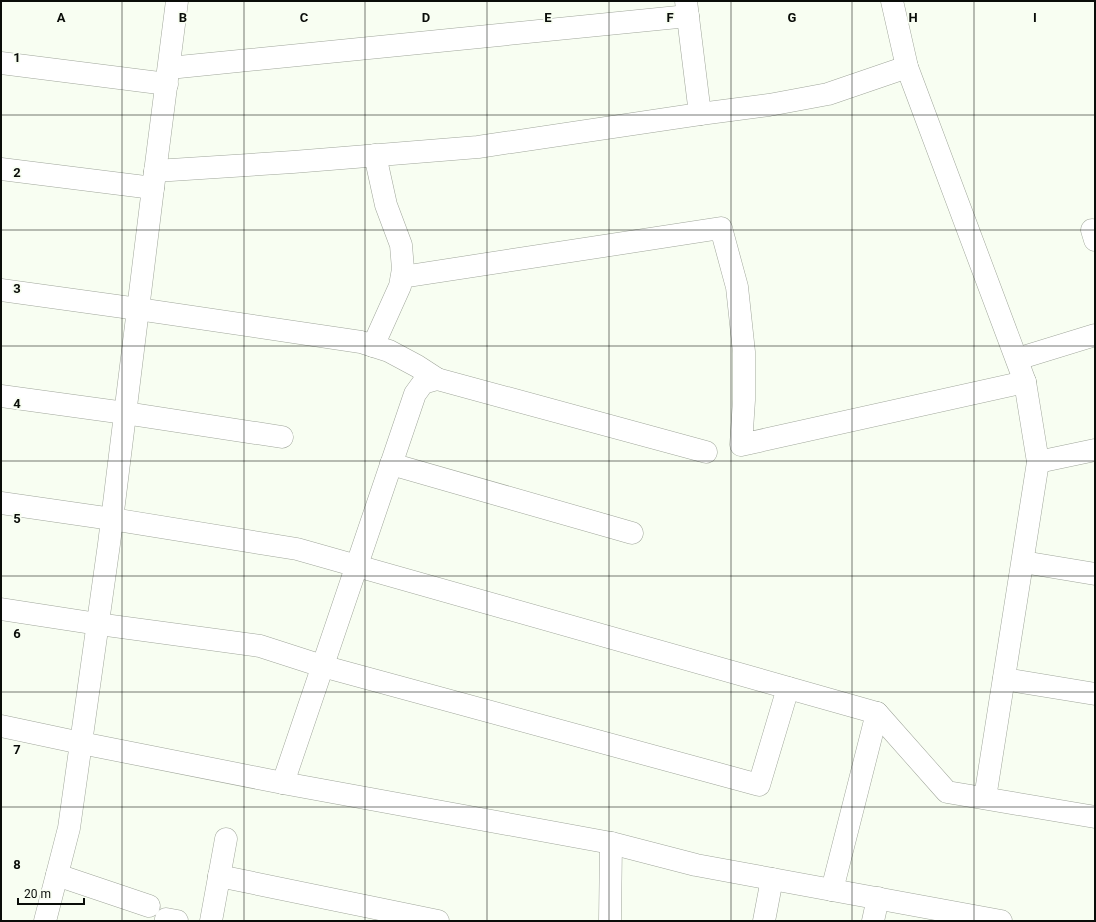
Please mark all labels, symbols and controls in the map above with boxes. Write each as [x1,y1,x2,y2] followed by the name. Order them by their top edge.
[57,10,66,25] text: A
[179,10,187,25] text: B
[300,10,309,25] text: C
[422,10,430,25] text: D
[544,10,552,25] text: E
[666,10,674,25] text: F
[788,10,797,25] text: G
[908,10,918,25] text: H
[1033,10,1037,25] text: I
[13,50,21,65] text: 1
[13,165,21,180] text: 2
[13,281,21,296] text: 3
[13,396,21,411] text: 4
[13,511,21,526] text: 5
[13,626,21,641] text: 6
[13,742,21,757] text: 7
[13,857,21,872] text: 8
[18,880,84,906] scale bar
[24,887,51,901] text: 20 m

